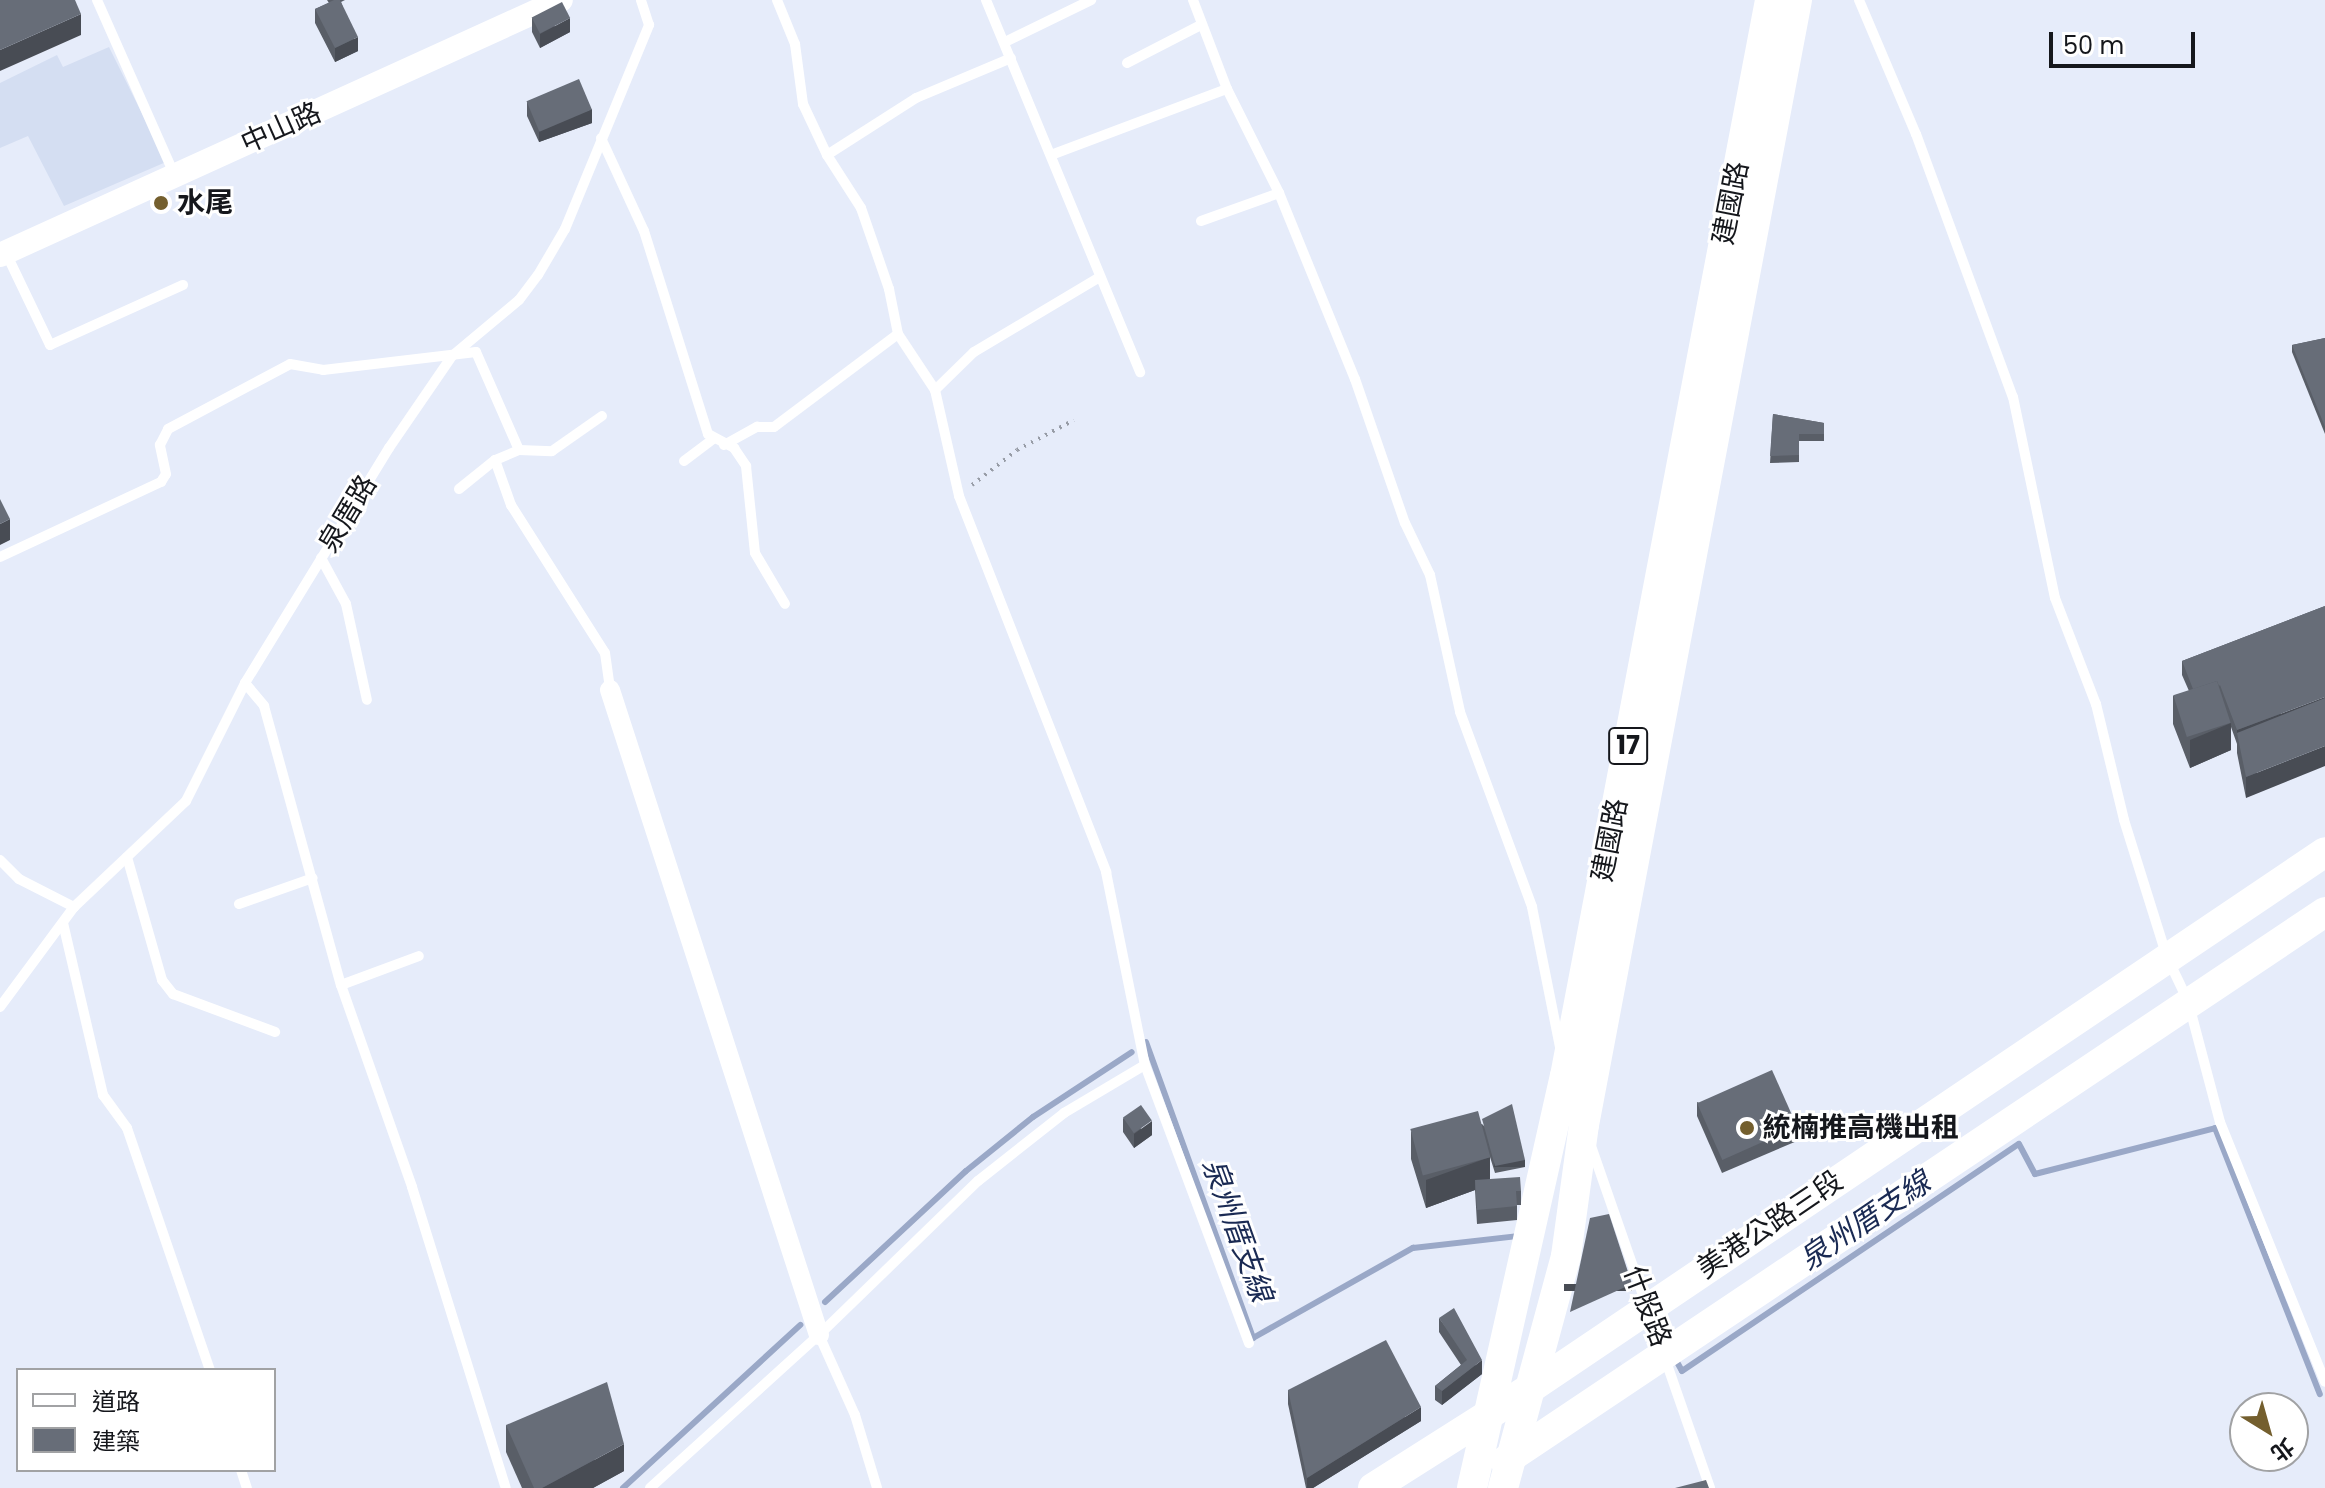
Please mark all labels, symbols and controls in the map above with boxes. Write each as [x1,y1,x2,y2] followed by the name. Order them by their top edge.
[2053,16,2199,66] scale bar
[2063,29,2124,62] text: 50 m
[236,96,326,160] street label: 中山路
[1706,159,1756,247] street label: 建國路
[177,186,233,220] place label: 水尾
[152,194,170,212] marker: 水尾
[312,469,384,559] street label: 泉厝路
[1608,724,1648,768] road number: 17
[1585,796,1635,884] street label: 建國路
[1763,1111,1959,1145] place label: 統楠推高機出租
[1738,1119,1756,1137] marker: 統楠推高機出租
[1194,1153,1280,1307] water label: 泉州厝支線
[1691,1164,1849,1286] street label: 美港公路三段
[1793,1164,1937,1278] water label: 泉州厝支線
[1616,1261,1678,1351] street label: 什股路
[16,1368,276,1472] legend
[92,1385,140,1418] text: 道路
[2229,1392,2309,1472] north arrow
[92,1425,140,1458] text: 建築
[2264,1431,2301,1469] text: 北

